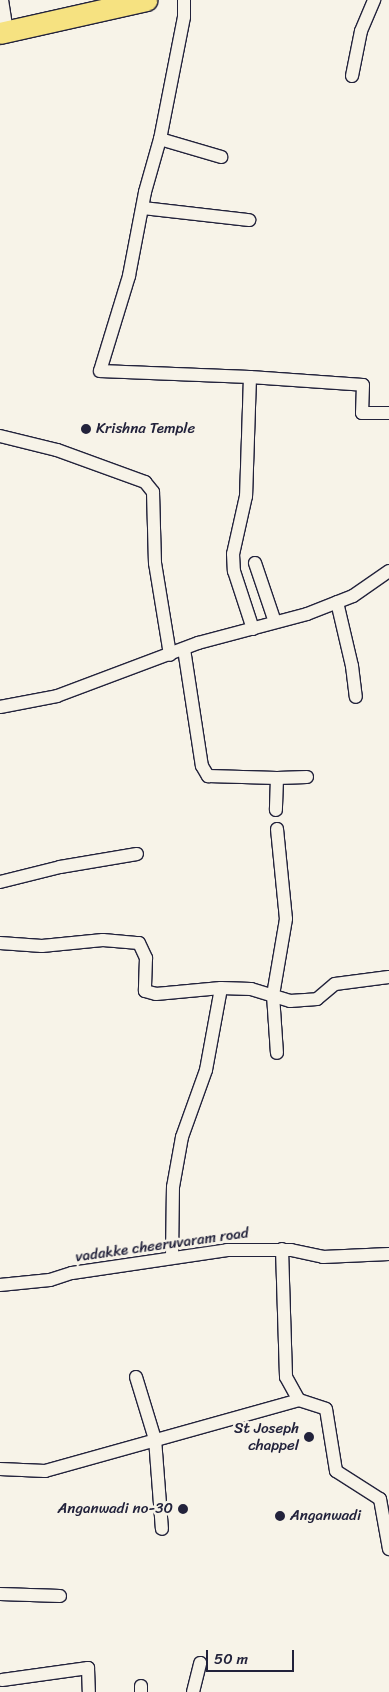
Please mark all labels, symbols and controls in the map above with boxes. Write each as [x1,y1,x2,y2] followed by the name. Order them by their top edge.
[96,420,196,438] place label: Krishna Temple
[80,423,92,435] marker: Krishna Temple
[74,1224,250,1266] street label: vadakke cheeruvaram road
[234,1419,299,1454] place label: St Joseph chappel
[303,1431,315,1443] marker: St Joseph chappel
[58,1500,173,1518] place label: Anganwadi no-30
[177,1503,189,1515] marker: Anganwadi no-30
[290,1507,361,1525] place label: Anganwadi
[274,1510,286,1522] marker: Anganwadi
[209,1640,296,1672] scale bar
[214,1646,248,1672] text: 50 m

